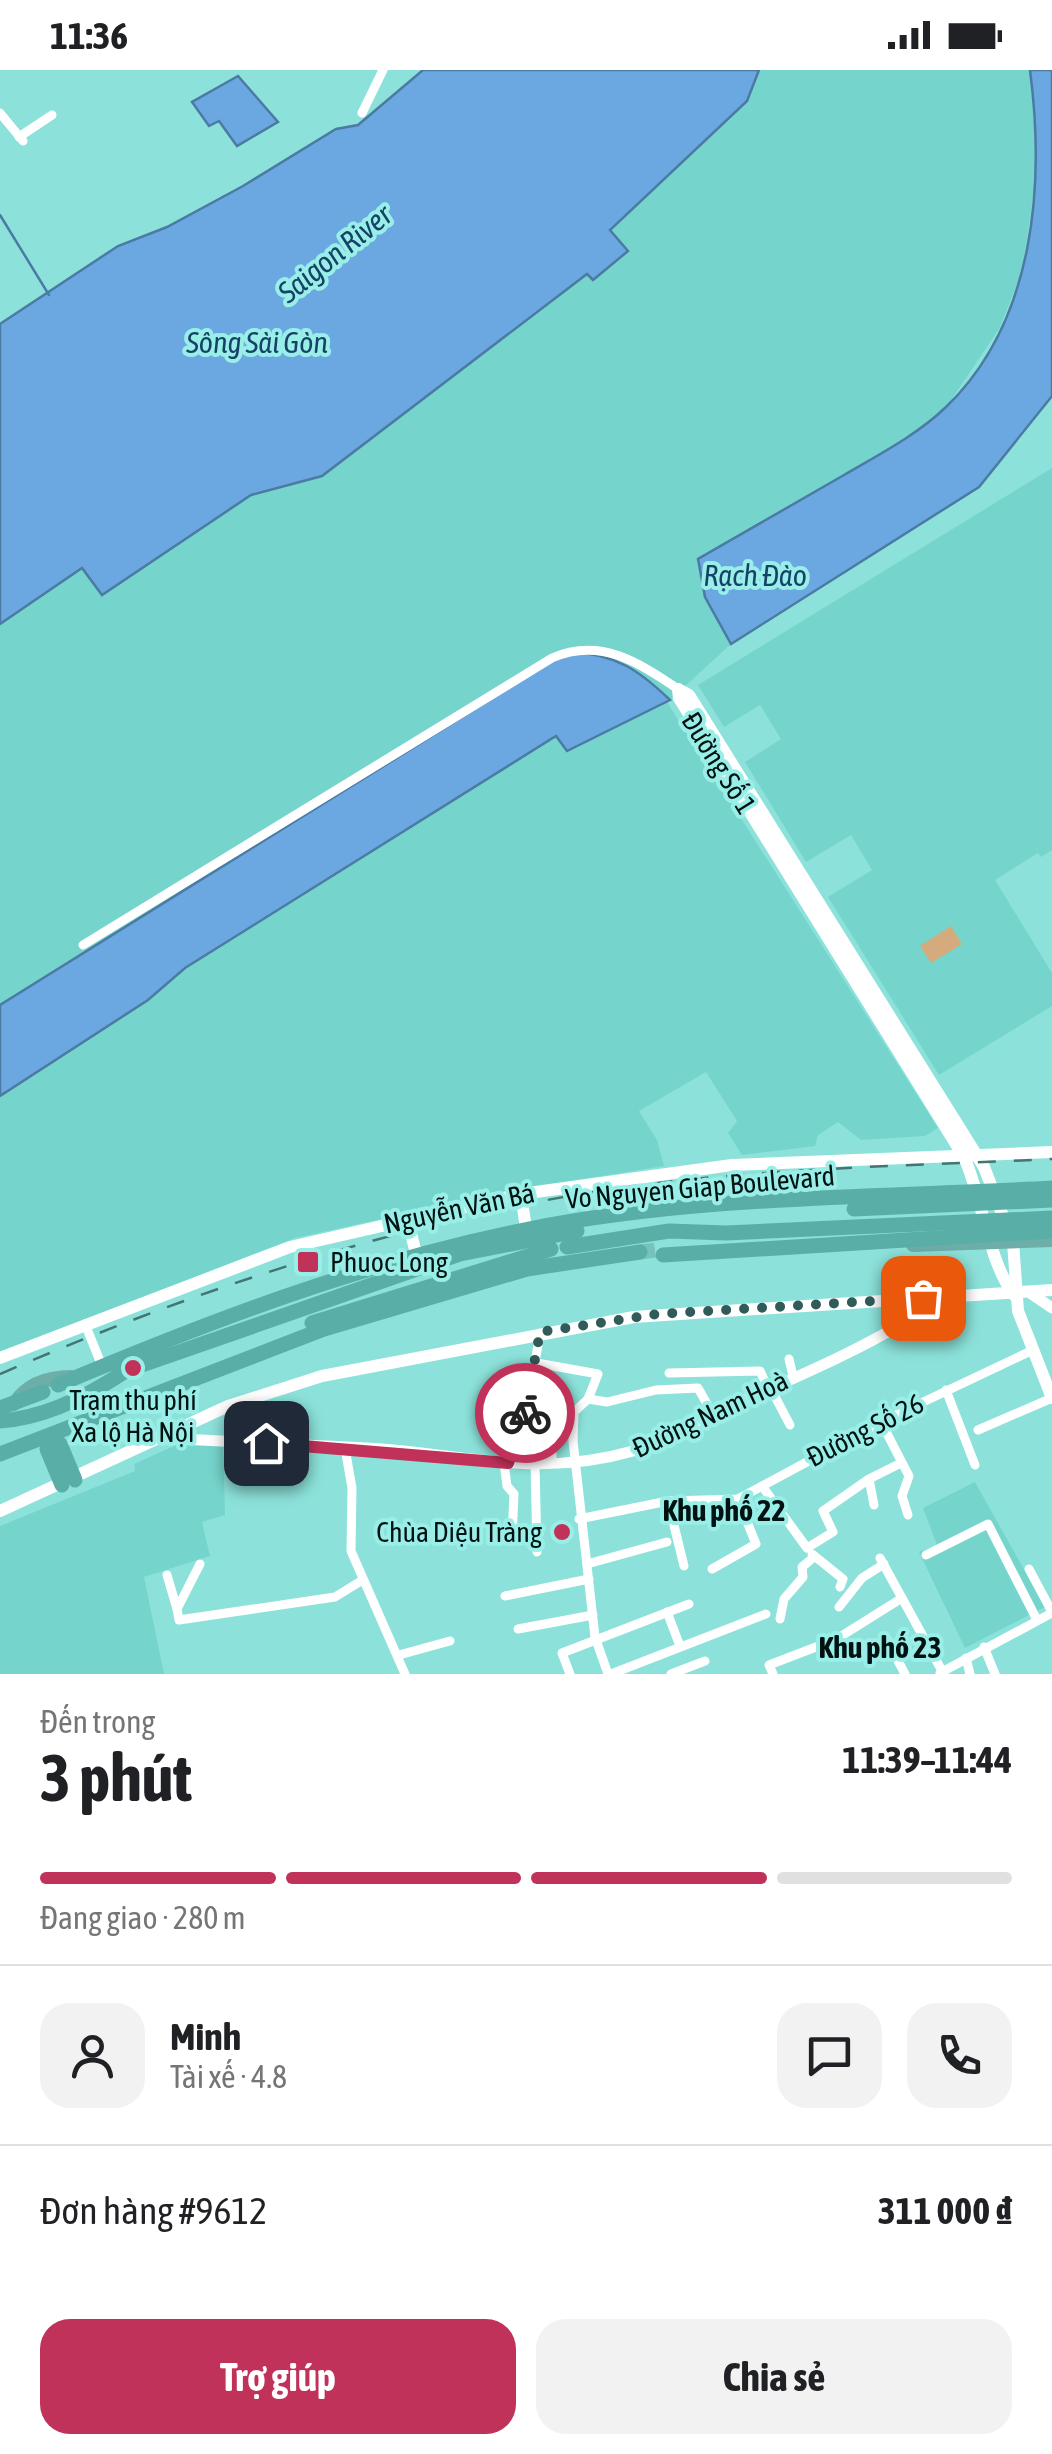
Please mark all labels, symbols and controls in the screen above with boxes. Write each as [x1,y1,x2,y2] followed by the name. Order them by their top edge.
[50,14,128,57] text: 11:36
[270,196,399,310] water label: Saigon River
[185,325,328,359] water label: Sông Sài Gòn
[703,558,807,592] water label: Rạch Đào
[675,706,763,820] street label: Đường Số 1
[564,1159,836,1215] street label: Vo Nguyen Giap Boulevard
[381,1176,537,1240] street label: Nguyễn Văn Bá
[330,1246,448,1278] place label: Phuoc Long
[295,1249,321,1275] marker: Phuoc Long
[881,1256,966,1341] pin
[896,1271,951,1326] icon: bag
[122,1357,144,1379] marker: Trạm thu phí Xa lộ Hà Nội
[475,1363,575,1463] courier
[627,1364,793,1464] street label: Đường Nam Hoà
[69,1384,197,1448] place label: Trạm thu phí Xa lộ Hà Nội
[498,1386,553,1441] icon: bike
[801,1387,929,1473] street label: Đường Số 26
[224,1401,309,1486] pin
[239,1416,294,1471] icon: home
[662,1493,786,1527] district label: Khu phố 22
[376,1516,542,1548] place label: Chùa Diệu Tràng
[551,1521,573,1543] marker: Chùa Diệu Tràng
[818,1630,942,1664] district label: Khu phố 23
[40,1703,155,1740] text: Đến trong
[842,1738,1012,1781] text: 11:39–11:44
[40,1740,192,1815] text: 3 phút
[40,1899,246,1936] text: Đang giao · 280 m
[40,2003,145,2108] button: person
[777,2003,882,2108] button: chat
[907,2003,1012,2108] button: phone
[170,2015,241,2058] text: Minh
[170,2058,287,2095] text: Tài xế · 4.8
[40,2189,267,2232] text: Đơn hàng #9612
[878,2189,1012,2232] text: 311 000 ₫
[40,2319,516,2434] button: Trợ giúp
[536,2319,1012,2434] button: Chia sẻ

